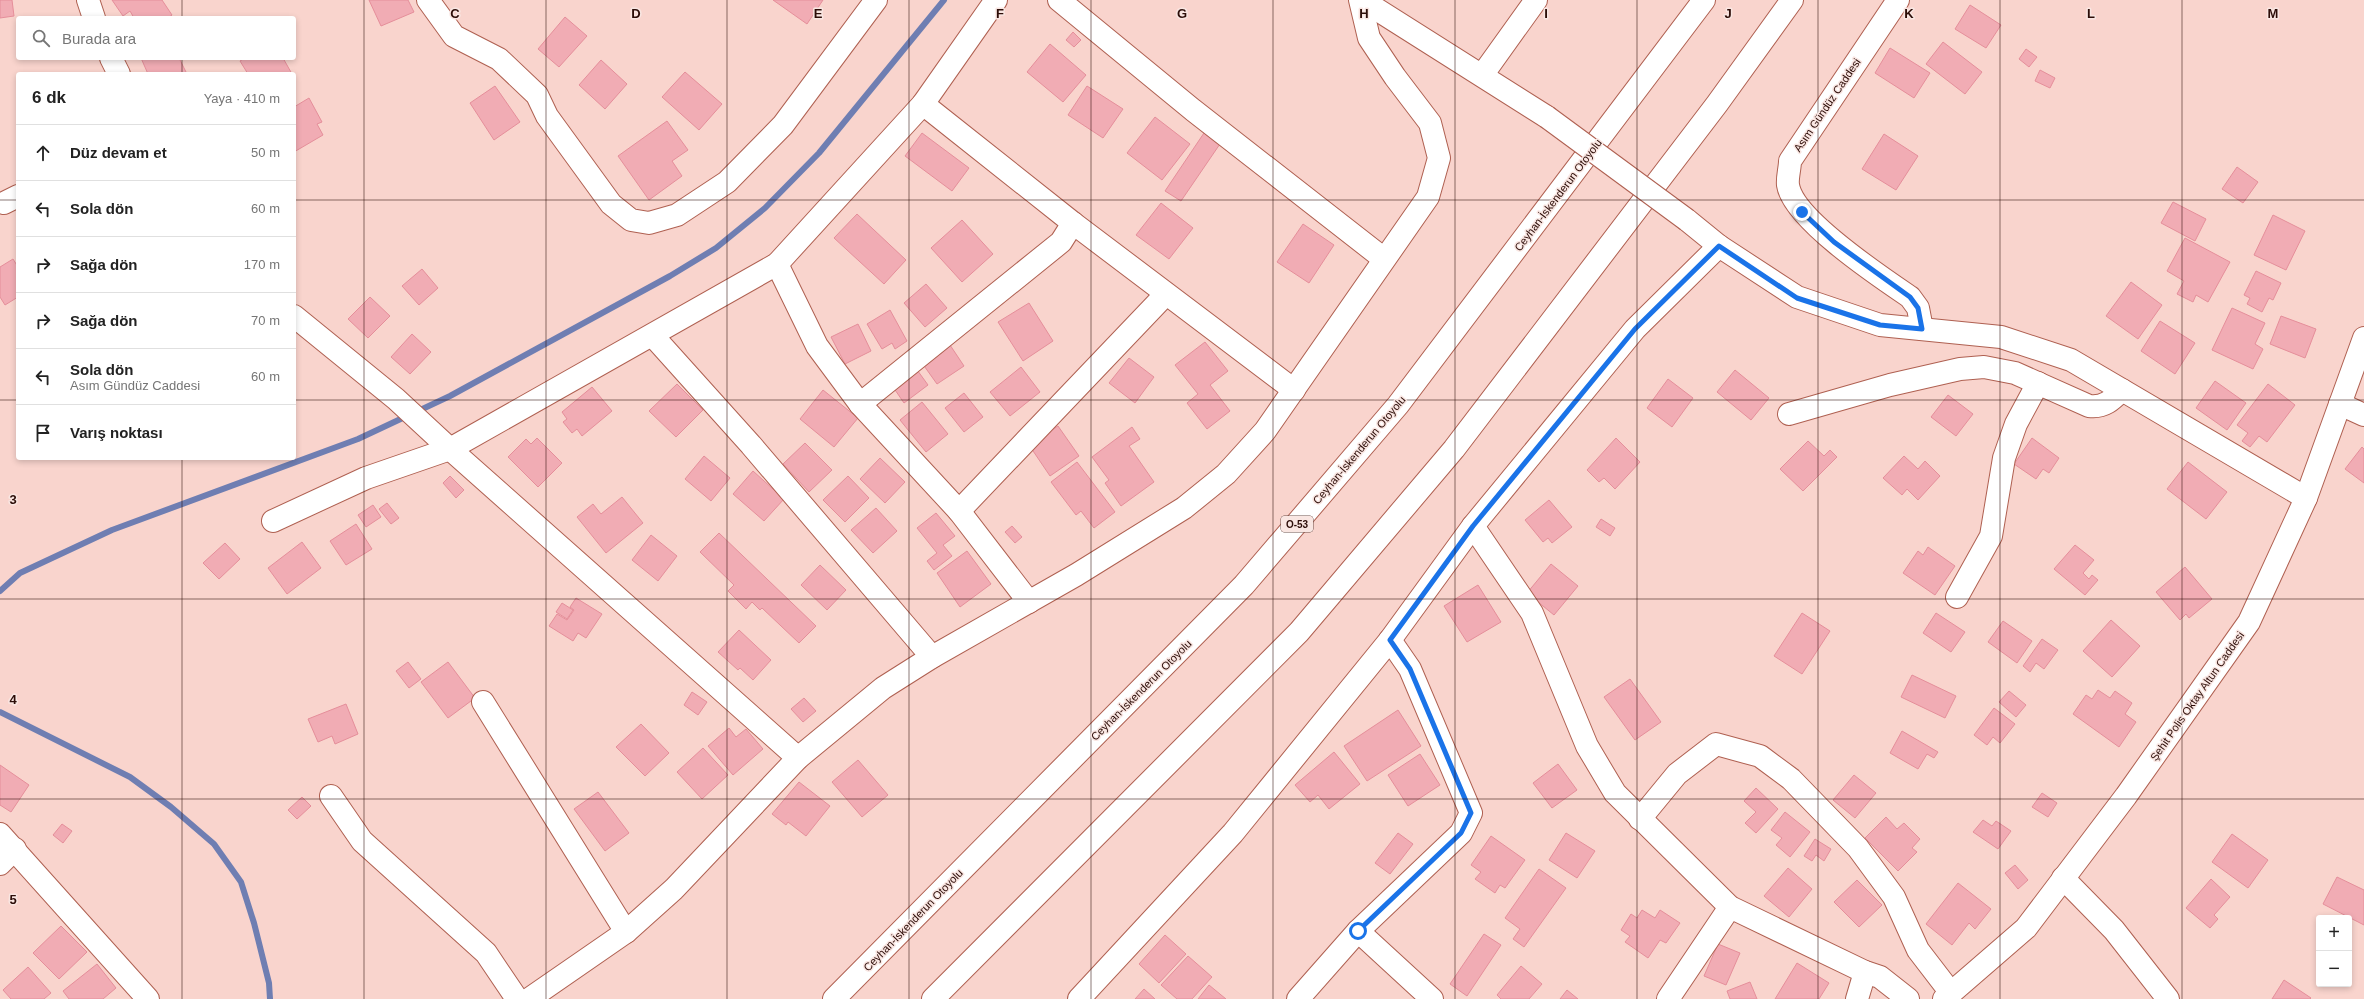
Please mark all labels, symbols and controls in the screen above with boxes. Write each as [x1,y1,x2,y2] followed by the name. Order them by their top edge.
[450,6,460,21] text: C
[631,6,641,21] text: D
[814,6,823,21] text: E
[996,6,1004,21] text: F
[1177,6,1187,21] text: G
[1359,6,1369,21] text: H
[1544,6,1548,21] text: I
[1724,6,1732,21] text: J
[1904,6,1914,21] text: K
[2087,6,2095,21] text: L
[2268,6,2278,21] text: M
[16,16,296,60] search box
[30,27,52,49] icon: search
[62,30,136,47] text: Burada ara
[1791,56,1863,154] street label: Asım Gündüz Caddesi
[32,88,66,107] text: 6 dk
[204,91,280,106] text: Yaya · 410 m
[1512,137,1604,253] street label: Ceyhan-İskenderun Otoyolu
[32,142,54,164] icon: ahead
[70,144,167,161] text: Düz devam et
[251,145,280,160] text: 50 m
[32,198,54,220] icon: left
[70,200,133,217] text: Sola dön
[251,201,280,216] text: 60 m
[1793,203,1811,221] route end
[32,254,54,276] icon: right
[70,256,138,273] text: Sağa dön
[244,257,280,272] text: 170 m
[32,310,54,332] icon: right
[70,312,138,329] text: Sağa dön
[251,313,280,328] text: 70 m
[70,361,133,378] text: Sola dön
[32,366,54,388] icon: left
[251,369,280,384] text: 60 m
[70,378,200,393] text: Asım Gündüz Caddesi
[1310,394,1408,506] street label: Ceyhan-İskenderun Otoyolu
[32,422,54,444] icon: arrive
[70,424,163,441] text: Varış noktası
[9,492,17,507] text: 3
[1281,516,1313,532] road number: O-53
[2148,629,2246,763] street label: Şehit Polis Oktay Altun Caddesi
[1088,637,1194,743] street label: Ceyhan-İskenderun Otoyolu
[9,692,17,707] text: 4
[861,867,965,973] street label: Ceyhan-İskenderun Otoyolu
[9,892,17,907] text: 5
[2316,915,2352,987] map controls
[2316,915,2352,951] button: +
[1349,922,1367,940] route start
[2316,951,2352,987] button: −

